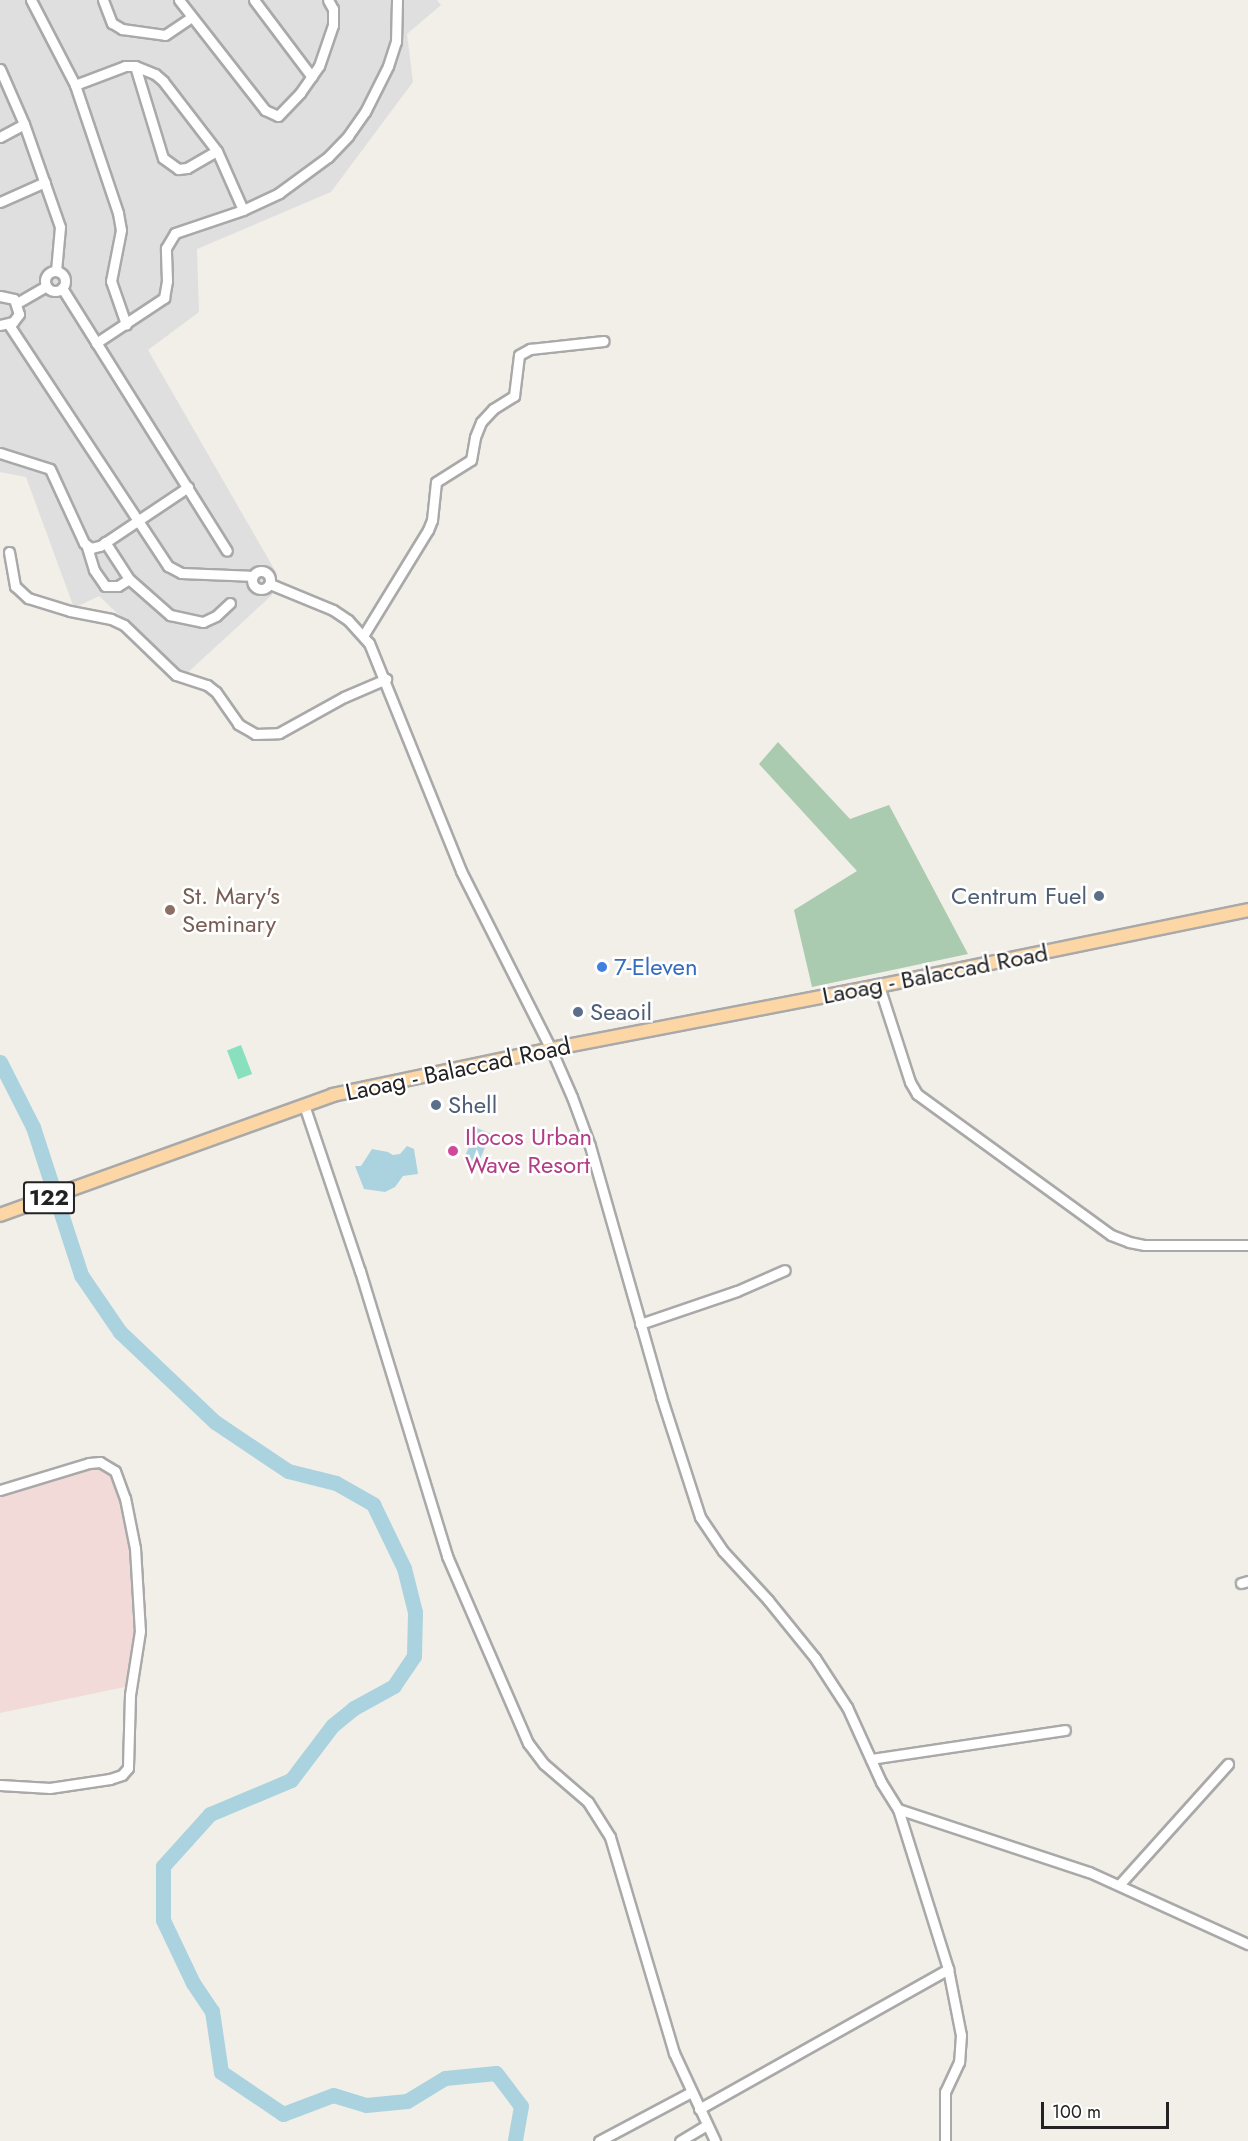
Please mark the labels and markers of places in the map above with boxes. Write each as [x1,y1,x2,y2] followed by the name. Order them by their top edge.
[182,882,280,938] place label: St. Mary's Seminary
[951,882,1087,910] place label: Centrum Fuel
[1092,889,1106,903] marker: Centrum Fuel
[163,903,177,917] marker: St. Mary's Seminary
[614,953,698,981] place label: 7-Eleven
[595,960,609,974] marker: 7-Eleven
[590,998,652,1026] place label: Seaoil
[571,1005,585,1019] marker: Seaoil
[448,1091,497,1119] place label: Shell
[429,1098,443,1112] marker: Shell
[465,1123,592,1179] place label: Ilocos Urban Wave Resort
[446,1144,460,1158] marker: Ilocos Urban Wave Resort

